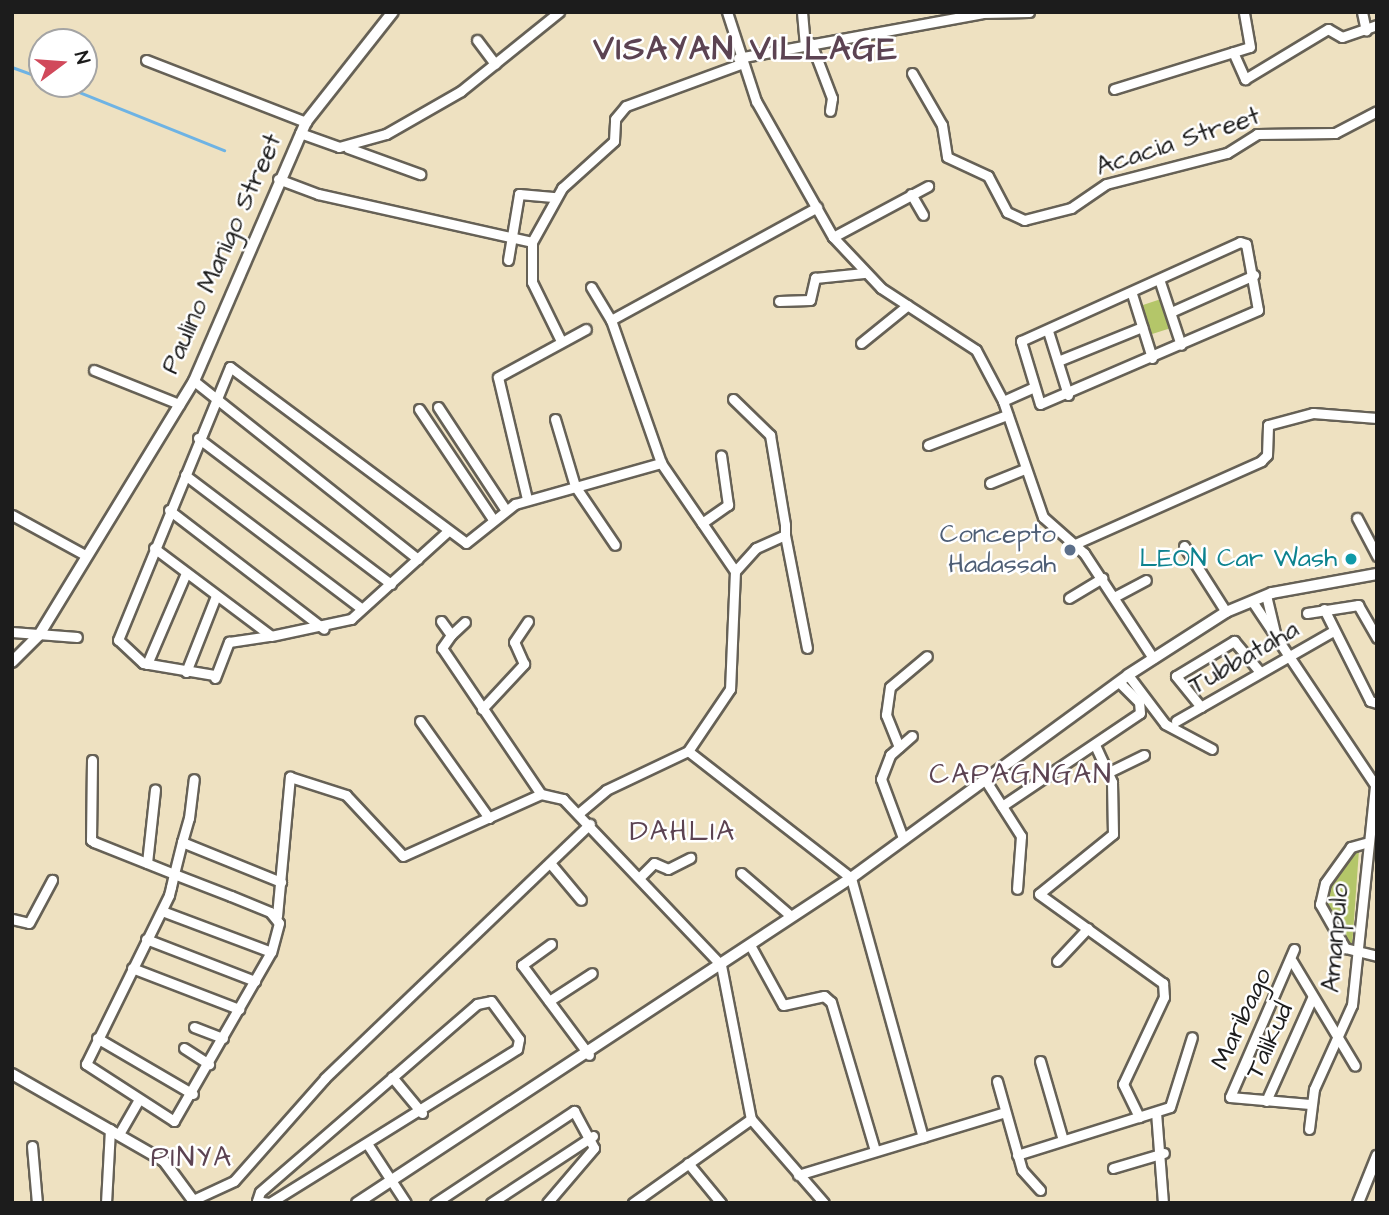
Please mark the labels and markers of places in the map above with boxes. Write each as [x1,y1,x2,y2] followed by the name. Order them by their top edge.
[940,519,1056,580] place label: Concepto Hadassah
[1062,542,1078,558] marker: Concepto Hadassah
[1139,543,1337,575] place label: LEON Car Wash
[1343,551,1359,567] marker: LEON Car Wash

